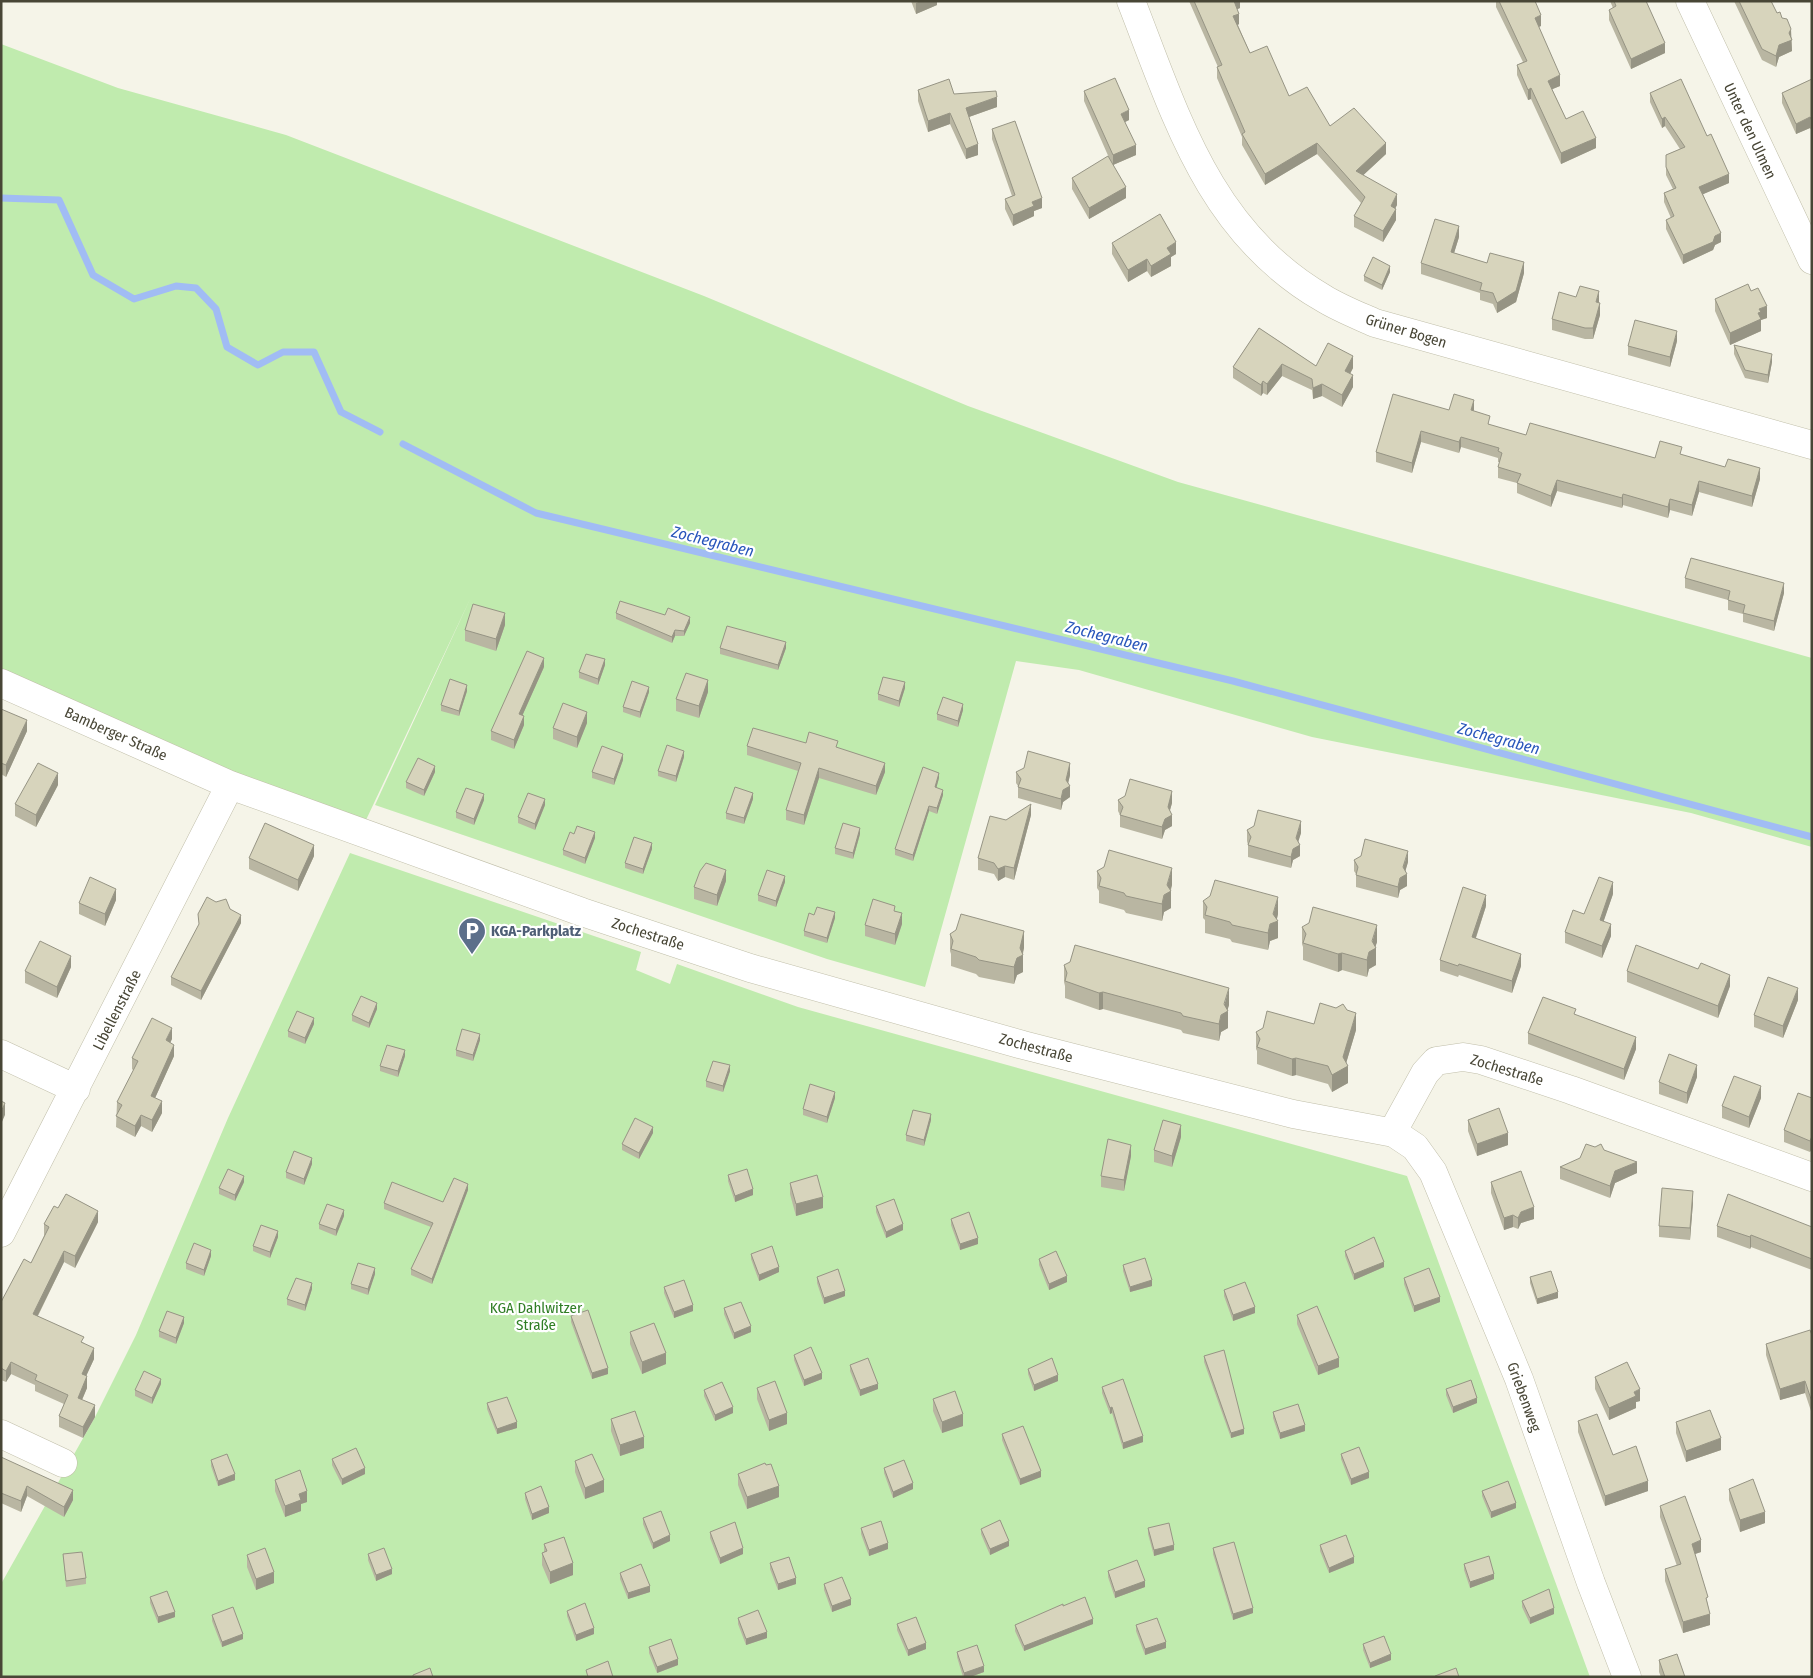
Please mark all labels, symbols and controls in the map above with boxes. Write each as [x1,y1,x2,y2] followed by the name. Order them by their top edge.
[1720,80,1780,182] street label: Unter den Ulmen
[1363,310,1449,352] street label: Grüner Bogen
[669,522,756,561] water label: Zochegraben
[1063,617,1150,656] water label: Zochegraben
[62,703,170,765] street label: Bamberger Straße
[1455,718,1542,759] water label: Zochegraben
[609,914,687,954] street label: Zochestraße
[457,916,487,955] parking icon: KGA-Parkplatz
[491,922,582,940] place label: KGA-Parkplatz
[89,967,145,1053] street label: Libellenstraße
[997,1030,1075,1066] street label: Zochestraße
[1468,1050,1546,1090] street label: Zochestraße
[490,1299,583,1334] park label: KGA Dahlwitzer Straße
[1503,1360,1545,1434] street label: Griebenweg

